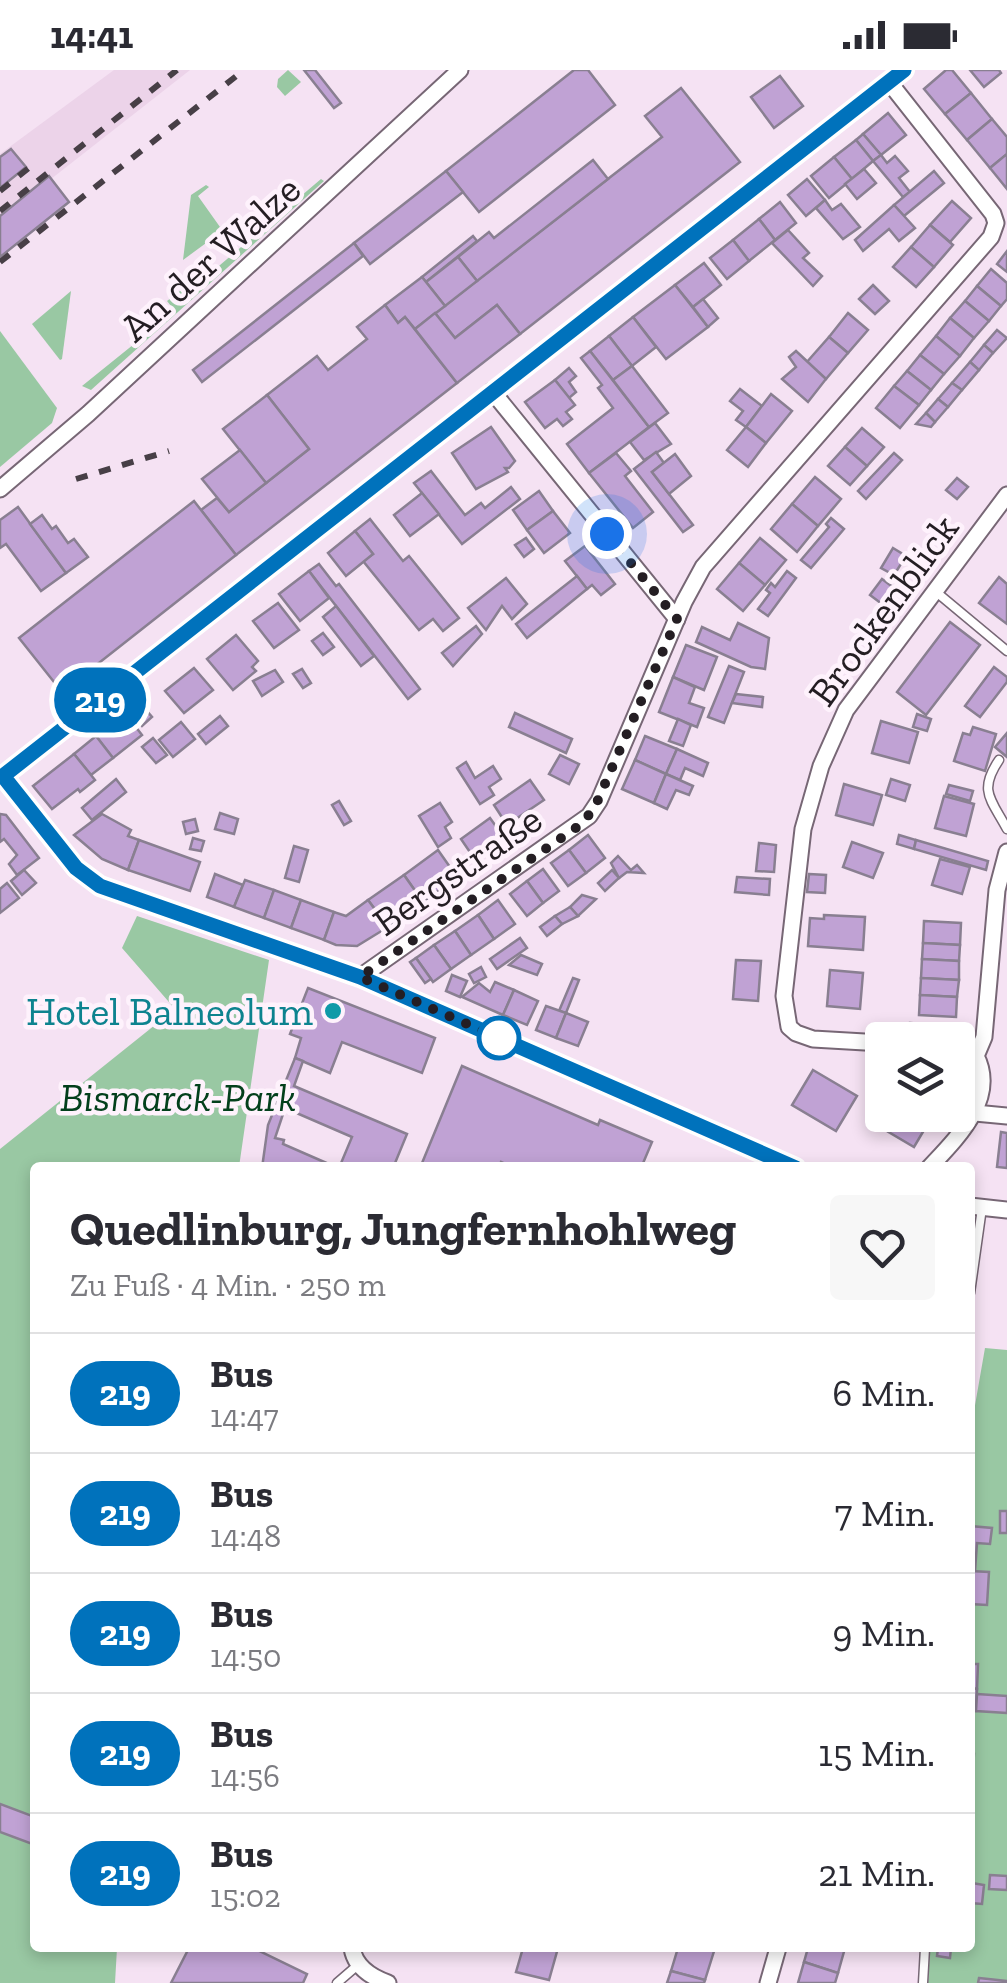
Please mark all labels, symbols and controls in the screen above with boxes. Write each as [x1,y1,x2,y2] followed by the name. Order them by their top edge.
[50,12,133,58] text: 14:41
[110,165,310,351] street label: An der Walze
[798,505,968,715] street label: Brockenblick
[582,509,632,559] your location
[42,668,158,732] line badge: 219
[74,679,126,721] text: 219
[363,794,551,946] street label: Bergstraße
[26,987,313,1035] place label: Hotel Balneolum
[322,1000,344,1022] marker: Hotel Balneolum
[478,1017,520,1059] unlabelled marker
[865,1022,975,1132] map controls
[865,1022,975,1132] button: layers
[60,1073,296,1121] park label: Bismarck-Park
[830,1195,935,1300] button: heart
[70,1200,736,1257] text: Quedlinburg, Jungfernhohlweg
[70,1266,386,1304] text: Zu Fuß · 4 Min. · 250 m
[210,1351,273,1397] text: Bus
[832,1370,935,1416] text: 6 Min.
[99,1372,151,1414] text: 219
[210,1397,279,1435] text: 14:47
[210,1471,273,1517] text: Bus
[835,1490,935,1536] text: 7 Min.
[99,1492,151,1534] text: 219
[210,1517,281,1555] text: 14:48
[210,1591,273,1637] text: Bus
[832,1610,935,1656] text: 9 Min.
[99,1612,151,1654] text: 219
[210,1637,282,1675] text: 14:50
[210,1711,273,1757] text: Bus
[818,1730,935,1776] text: 15 Min.
[99,1732,151,1774] text: 219
[210,1757,280,1795] text: 14:56
[210,1831,273,1877] text: Bus
[818,1850,935,1896] text: 21 Min.
[99,1852,151,1894] text: 219
[210,1877,281,1915] text: 15:02

